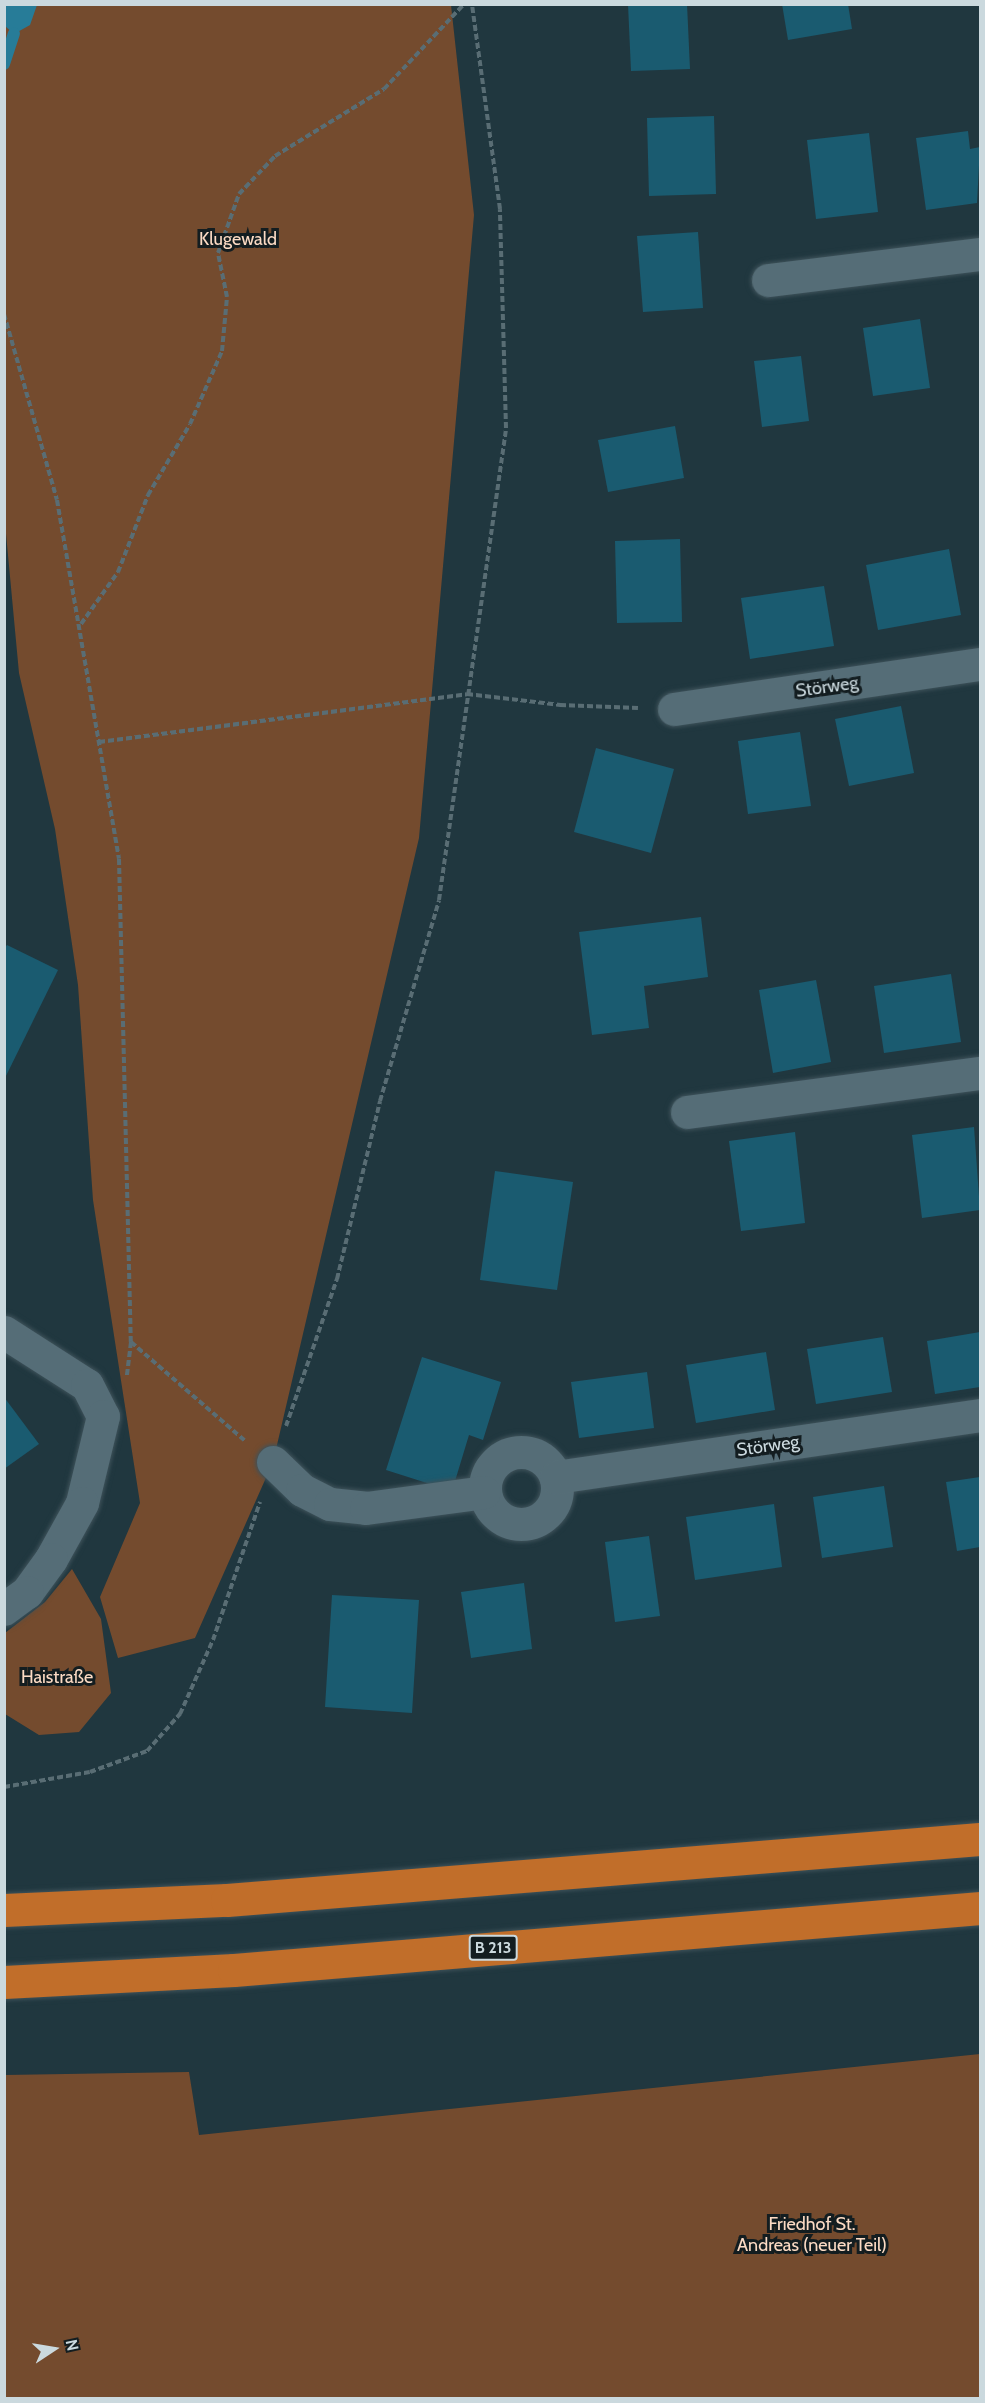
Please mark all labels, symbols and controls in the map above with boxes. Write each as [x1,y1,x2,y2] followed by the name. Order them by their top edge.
[199,228,277,250] park label: Klugewald
[794,672,860,702] street label: Störweg
[735,1431,801,1461] street label: Störweg
[21,1666,93,1688] park label: Haistraße
[468,1935,518,1961] road number: B 213
[737,2214,887,2256] park label: Friedhof St. Andreas (neuer Teil)
[24,2319,84,2379] north arrow
[62,2338,83,2353] text: N

